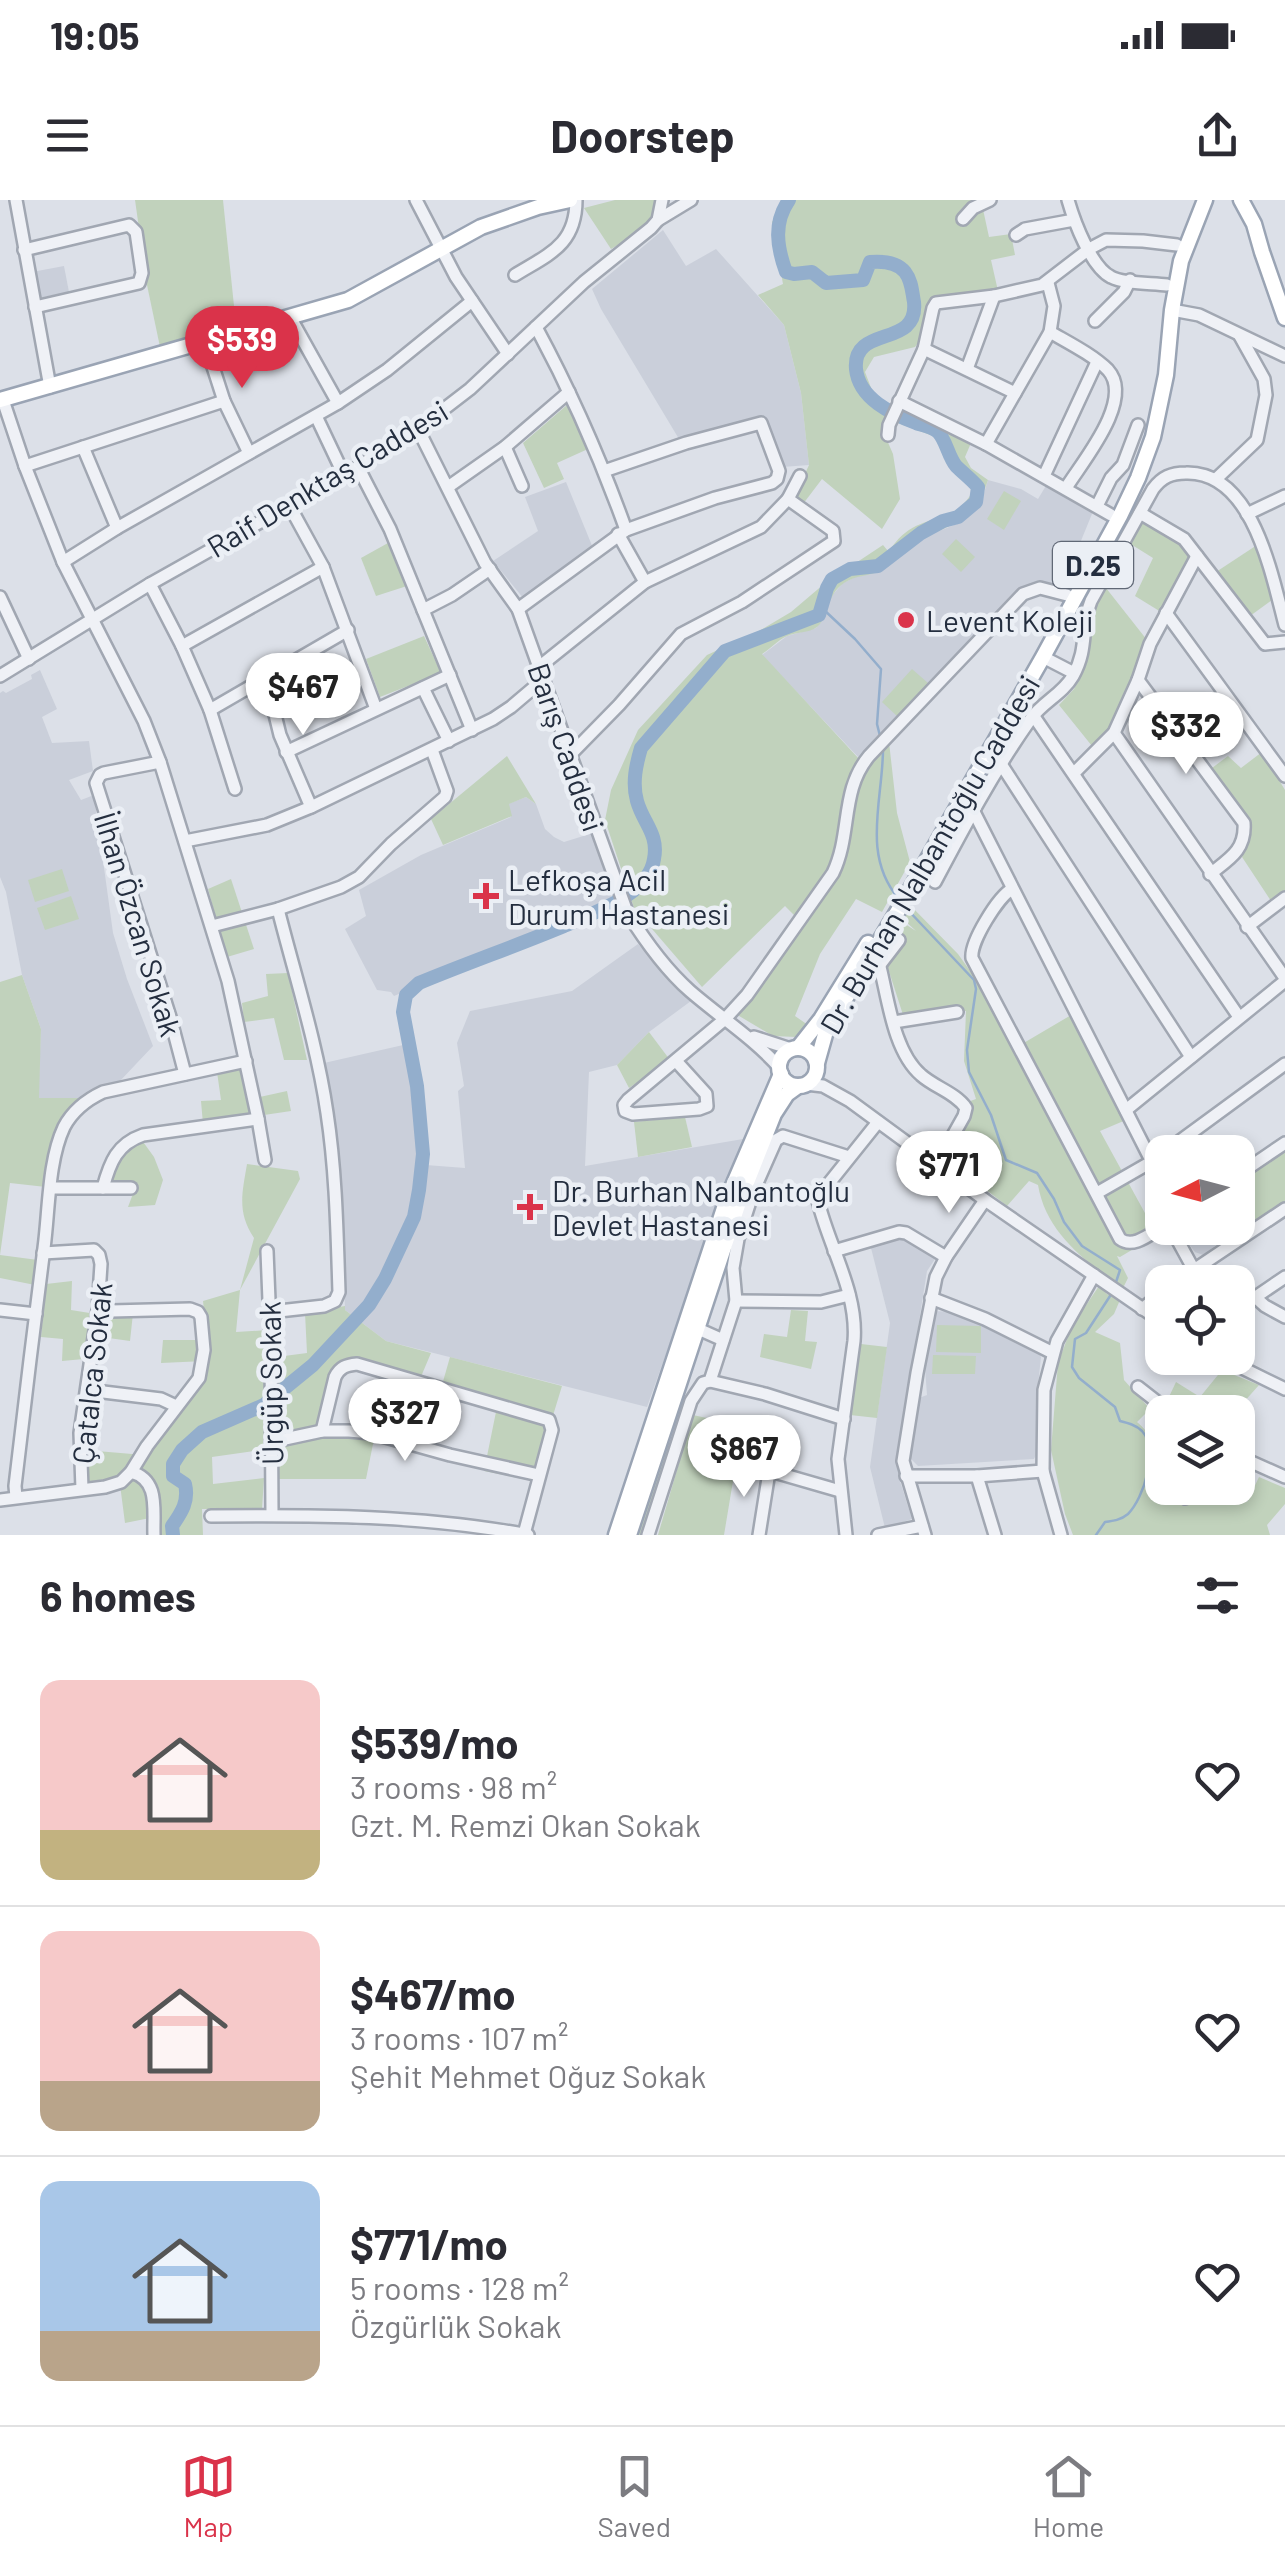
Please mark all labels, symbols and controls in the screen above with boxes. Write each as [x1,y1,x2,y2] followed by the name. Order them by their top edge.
[50,12,140,58] text: 19:05
[40,108,95,163] icon: menu
[550,108,735,162] text: Doorstep
[1190,108,1245,163] icon: share
[183,306,301,391] pin: $539
[207,319,277,357] text: $539
[200,392,454,564] street label: Raif Denktaş Caddesi
[1053,542,1133,588] road number: D.25
[926,602,1094,638] place label: Levent Koleji
[895,609,917,631] marker: Levent Koleji
[244,653,362,738] pin: $467
[521,658,613,836] street label: Barış Caddesi
[268,666,338,704] text: $467
[811,668,1047,1040] street label: Dr. Burhan Nalbantoğlu Caddesi
[1127,692,1245,777] pin: $332
[1151,705,1221,743] text: $332
[88,808,190,1040] street label: İlhan Özcan Sokak
[508,861,729,931] place label: Lefkoşa Acil Durum Hastanesi
[473,883,499,909] marker: Lefkoşa Acil Durum Hastanesi
[890,1131,1008,1216] pin: $771
[1145,1135,1255,1245] north arrow
[1145,1135,1255,1505] map controls
[918,1144,980,1182] text: $771
[552,1172,850,1242] place label: Dr. Burhan Nalbantoğlu Devlet Hastanesi
[517,1194,543,1220] marker: Dr. Burhan Nalbantoğlu Devlet Hastanesi
[1145,1265,1255,1375] button: locate
[64,1280,118,1466] street label: Çatalca Sokak
[251,1301,289,1465] street label: Ürgüp Sokak
[346,1379,464,1464] pin: $327
[370,1392,440,1430] text: $327
[1145,1395,1255,1505] button: layers
[685,1415,803,1500] pin: $867
[710,1428,778,1466] text: $867
[1190,1568,1245,1623] icon: filters
[40,1570,196,1620] text: 6 homes
[350,1717,519,1767] text: $539/mo
[120,1720,240,1840] icon: home
[1190,1753,1245,1808] icon: heart
[350,1767,557,1805] text: 3 rooms · 98 m²
[350,1805,701,1843] text: Gzt. M. Remzi Okan Sokak
[350,1968,516,2018] text: $467/mo
[120,1971,240,2091] icon: home
[1190,2004,1245,2059] icon: heart
[350,2018,568,2056] text: 3 rooms · 107 m²
[350,2056,706,2094] text: Şehit Mehmet Oğuz Sokak
[350,2218,508,2268] text: $771/mo
[120,2221,240,2341] icon: home
[1190,2254,1245,2309] icon: heart
[350,2268,569,2306] text: 5 rooms · 128 m²
[350,2306,561,2344] text: Özgürlük Sokak
[181,2449,236,2543] tab: Map
[598,2449,671,2543] tab: Saved
[1033,2449,1104,2543] tab: Home

